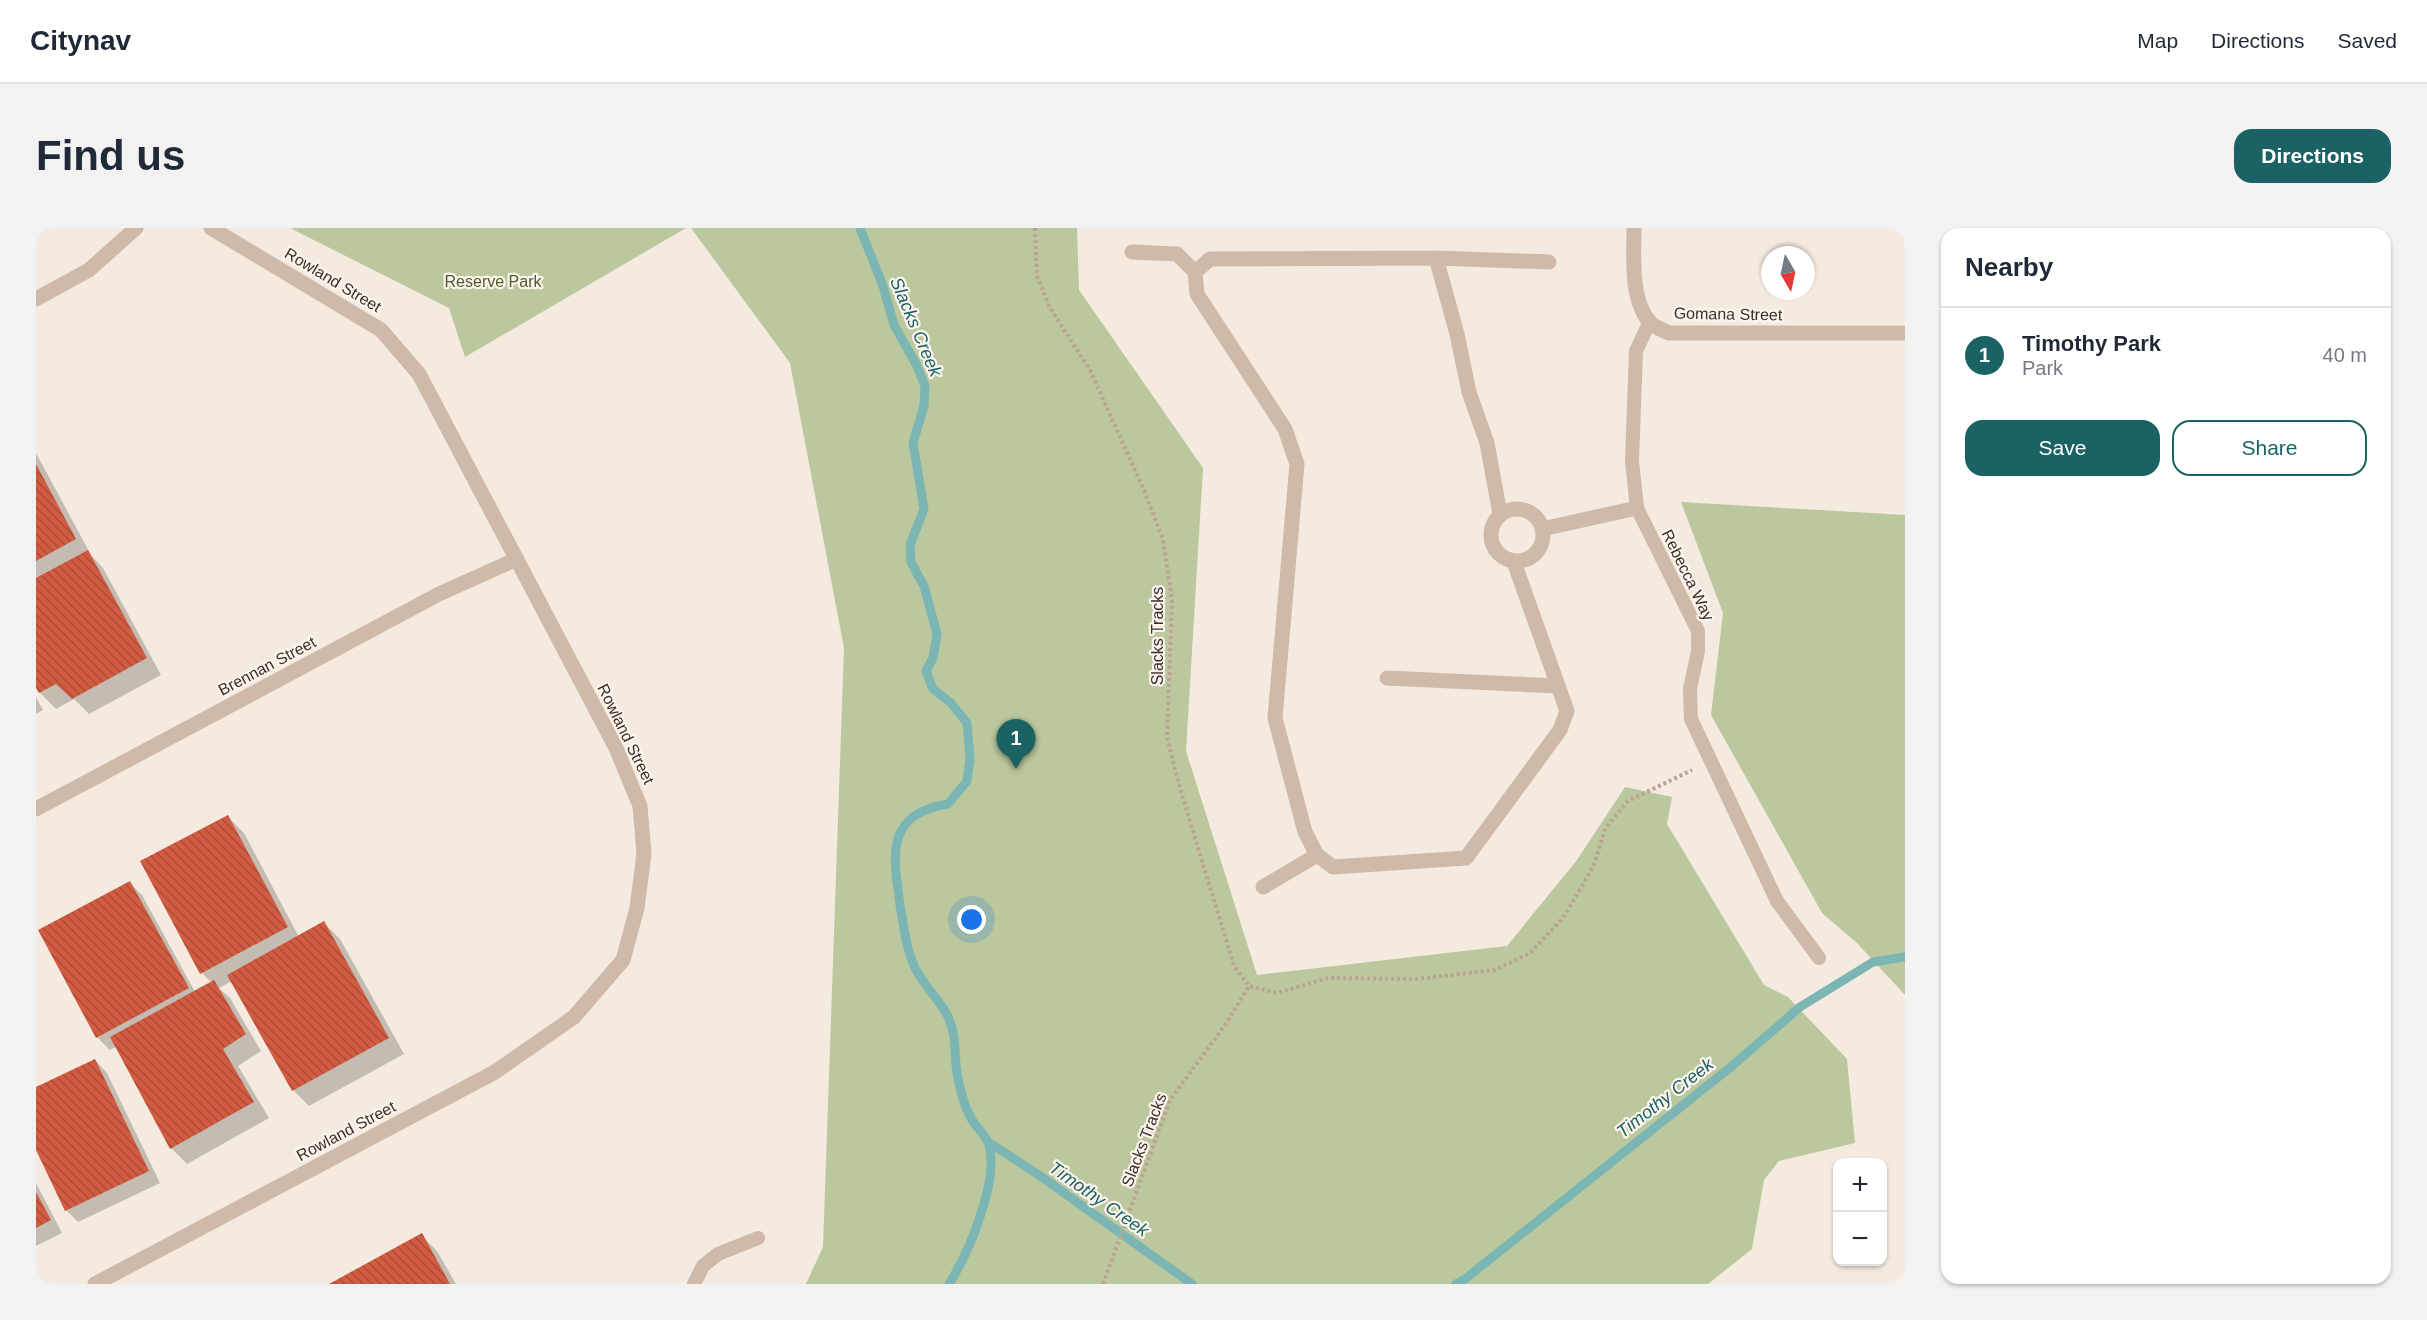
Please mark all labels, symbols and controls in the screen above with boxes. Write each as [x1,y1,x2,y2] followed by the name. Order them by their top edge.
[30,25,131,56] text: Citynav
[2137,29,2178,52] text: Map
[2211,29,2304,52] text: Directions
[2337,29,2397,52] text: Saved
[2234,129,2391,183] button: Directions
[36,132,185,179] text: Find us
[282,245,385,316] street label: Rowland Street
[1761,246,1815,300] north arrow
[1965,252,2053,282] text: Nearby
[445,273,542,290] park label: Reserve Park
[886,274,946,381] water label: Slacks Creek
[1674,305,1783,323] street label: Gomana Street
[2022,331,2161,356] text: Timothy Park
[1979,344,1990,366] text: 1
[2323,344,2367,366] text: 40 m
[2022,357,2063,379] text: Park
[1965,420,2160,476] button: Save
[2172,420,2367,476] button: Share
[1659,527,1717,623] street label: Rebecca Way
[1149,587,1166,685] street label: Slacks Tracks
[215,633,319,699] street label: Brennan Street
[594,681,658,787] street label: Rowland Street
[996,720,1036,769] pin: 1
[957,905,986,934] your location
[1613,1054,1718,1142] water label: Timothy Creek
[1118,1091,1170,1189] street label: Slacks Tracks
[294,1098,399,1164] street label: Rowland Street
[1045,1157,1153,1241] water label: Timothy Creek
[1833,1158,1887,1266] map controls
[1833,1158,1887,1212] button: +
[1833,1212,1887,1266] button: −

